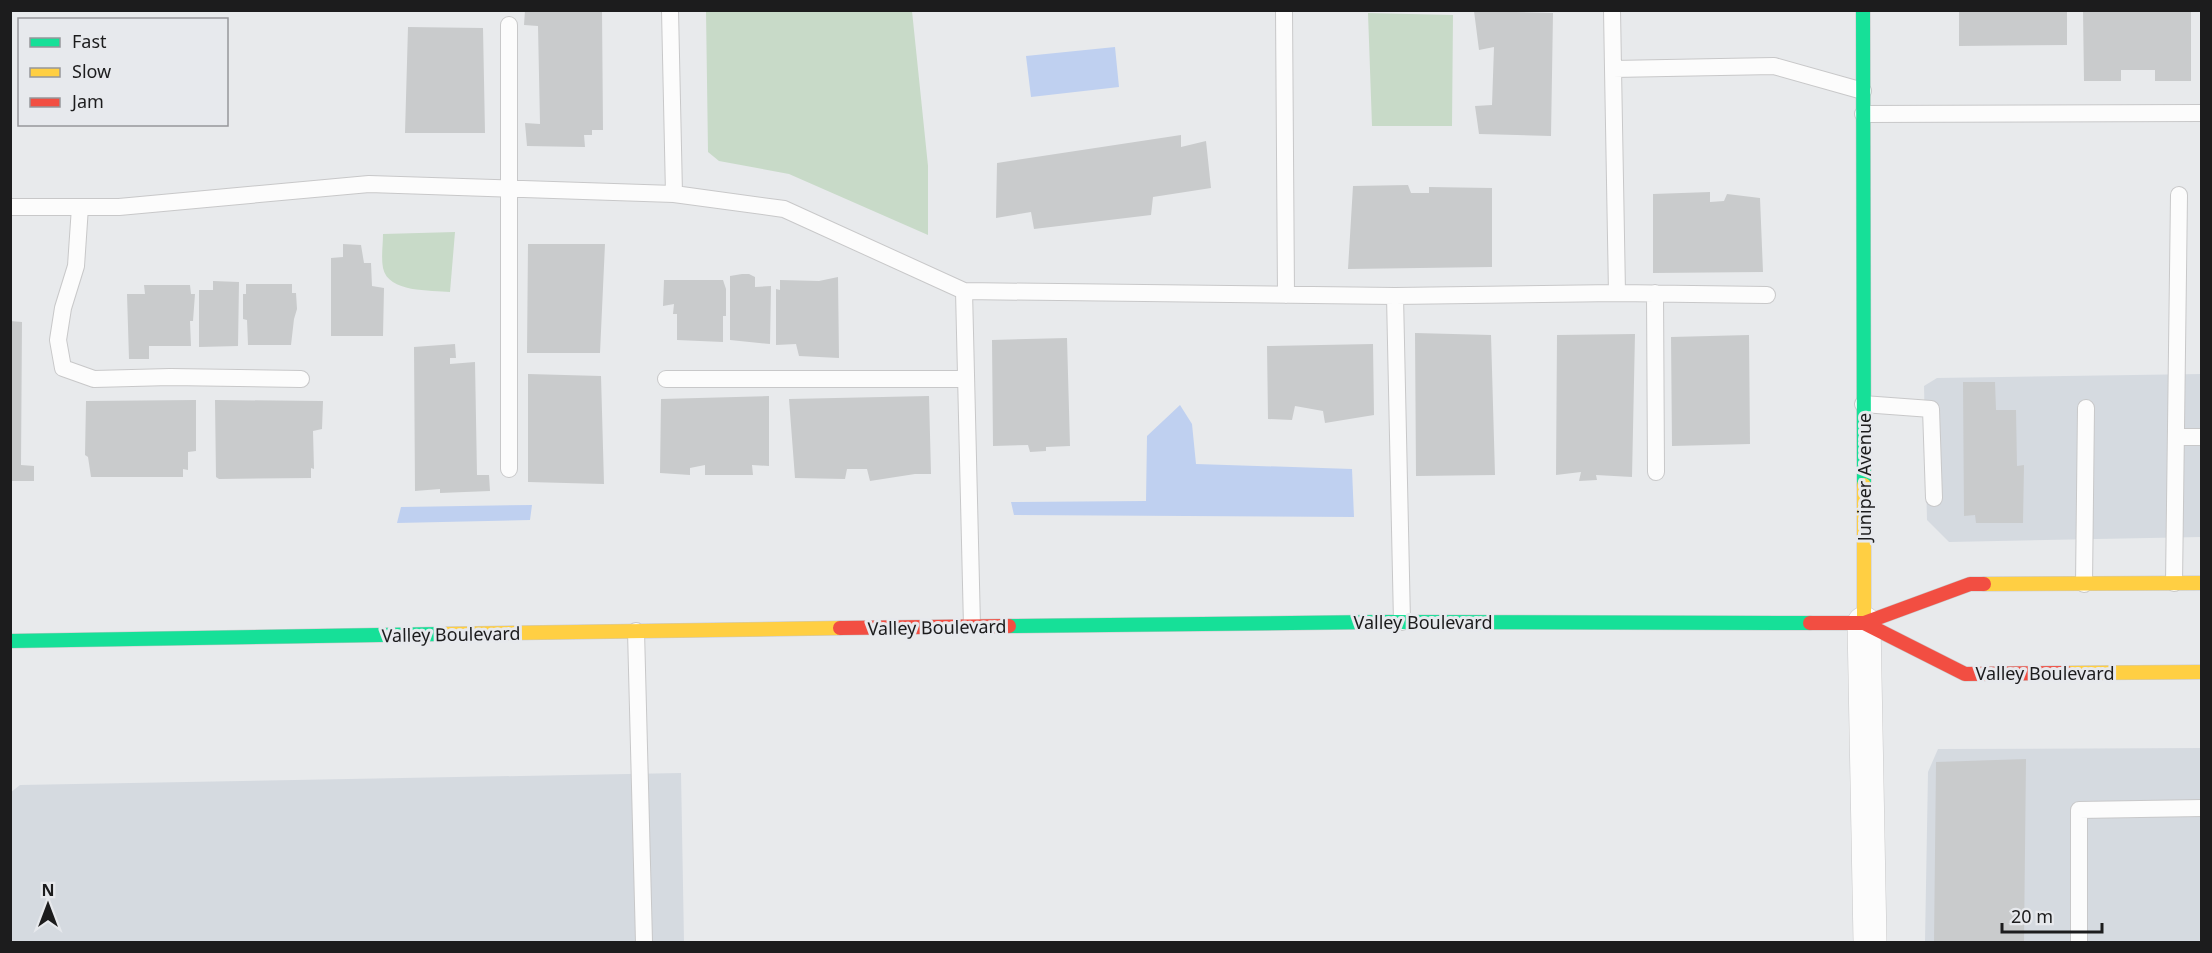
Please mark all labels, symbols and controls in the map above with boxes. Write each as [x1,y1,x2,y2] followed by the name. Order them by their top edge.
[18,18,228,126] legend
[72,29,107,53] text: Fast
[72,59,111,83] text: Slow
[70,89,104,113] text: Jam
[1852,413,1876,543] street label: Juniper Avenue
[1353,610,1493,634] street label: Valley Boulevard
[867,614,1007,640] street label: Valley Boulevard
[381,621,521,647] street label: Valley Boulevard
[1975,661,2115,685] street label: Valley Boulevard
[18,875,78,935] north arrow
[41,879,55,901] text: N
[2002,896,2102,934] scale bar
[2011,904,2053,928] text: 20 m

